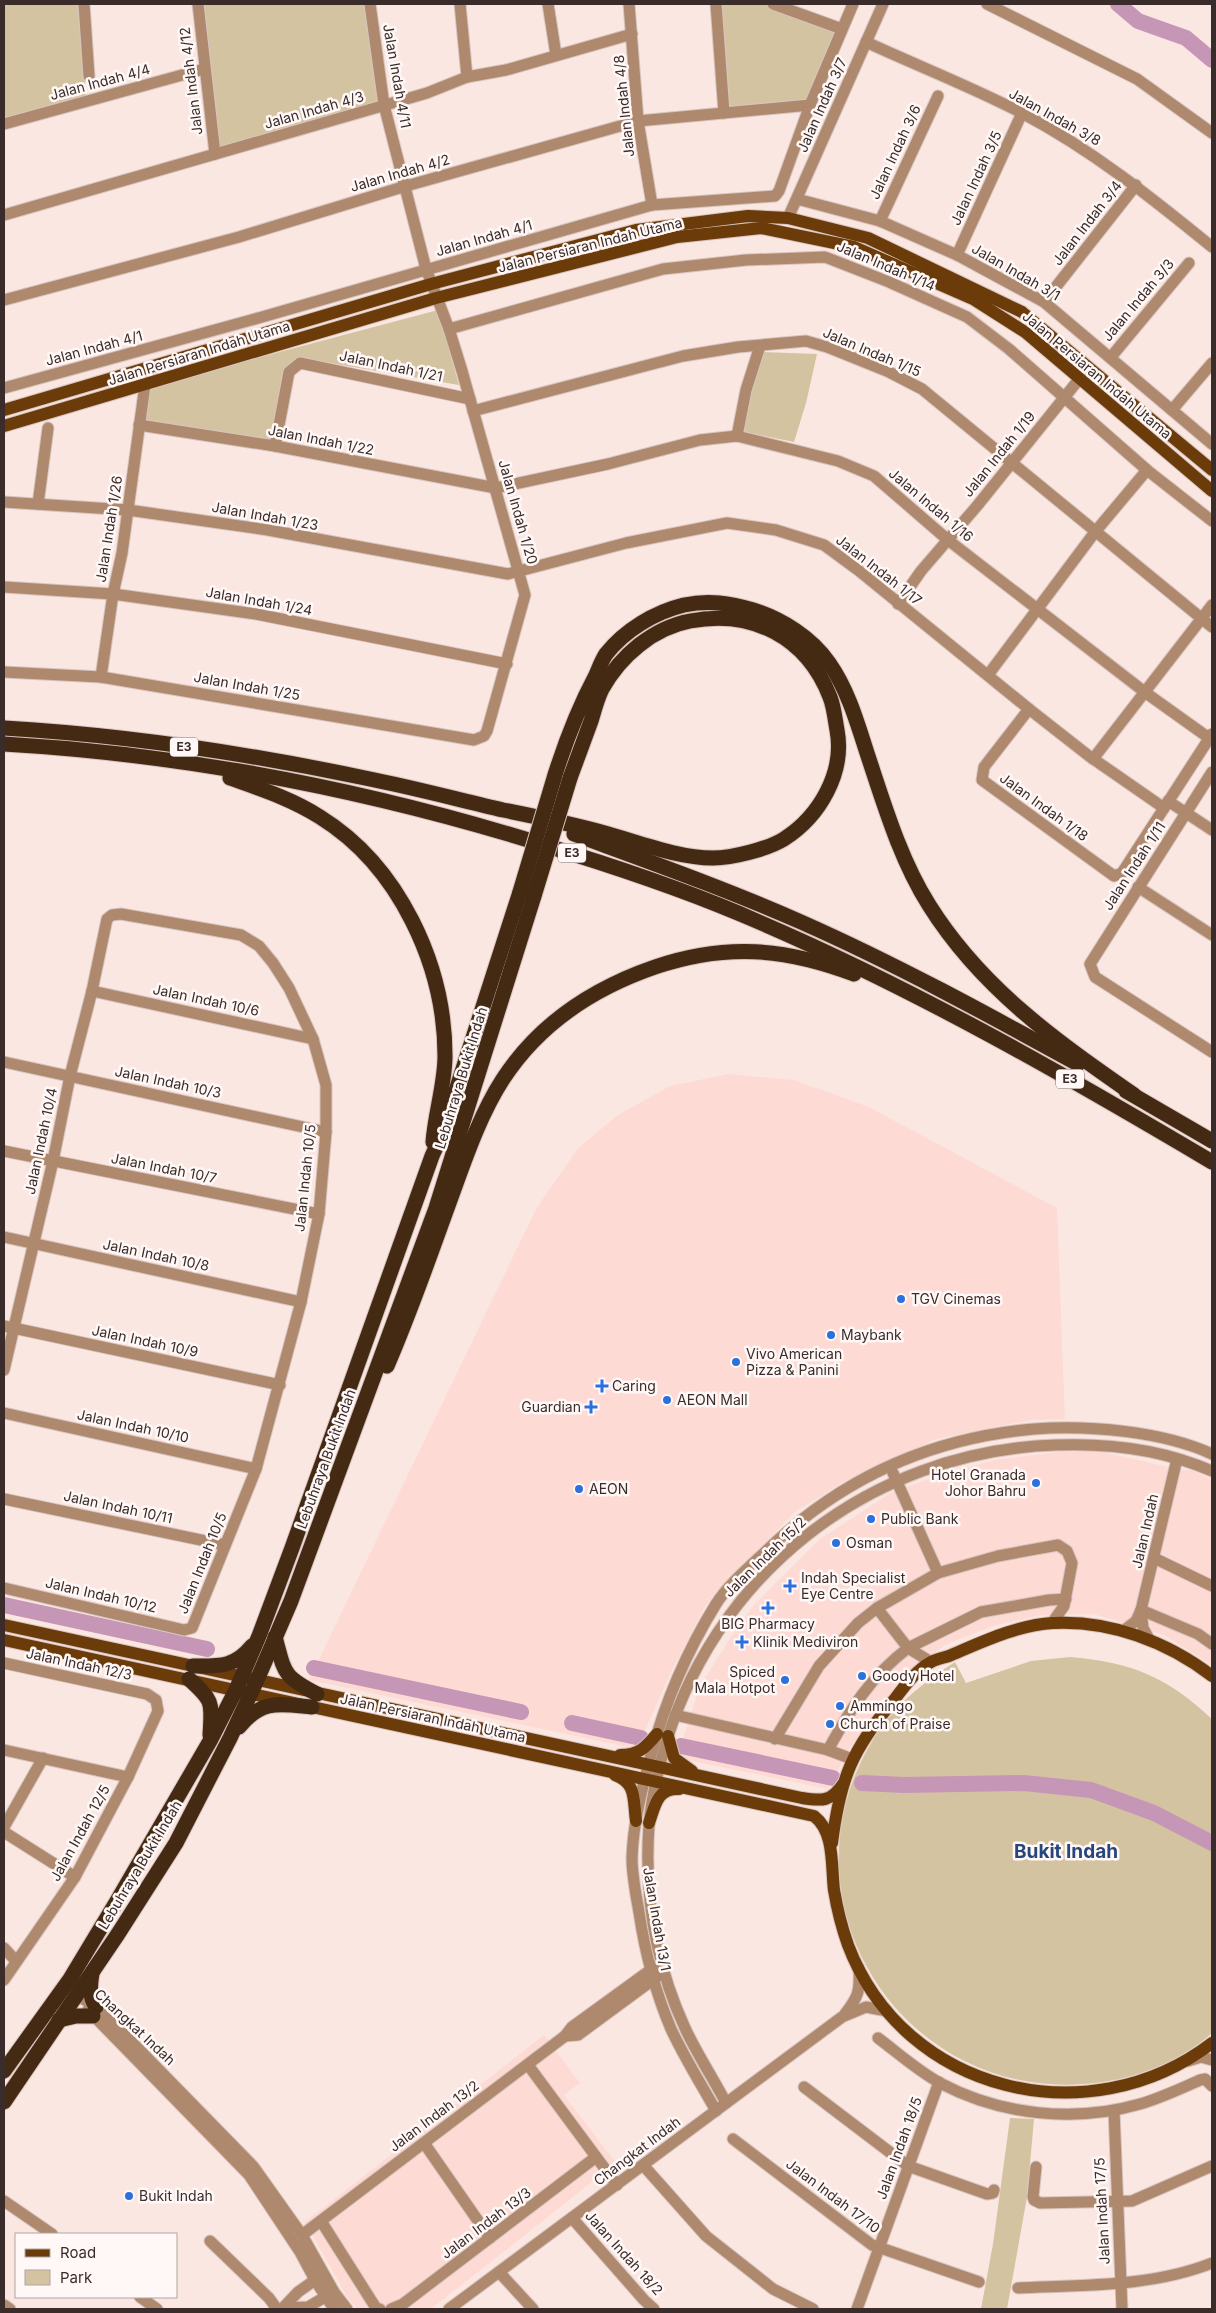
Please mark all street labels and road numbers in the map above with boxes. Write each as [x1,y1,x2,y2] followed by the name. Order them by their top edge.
[380,22,415,129] street label: Jalan Indah 4/11
[175,26,206,136] street label: Jalan Indah 4/12
[610,54,637,158] street label: Jalan Indah 4/8
[793,55,850,155] street label: Jalan Indah 3/7
[48,60,152,103] street label: Jalan Indah 4/4
[1006,84,1104,149] street label: Jalan Indah 3/8
[262,87,366,132] street label: Jalan Indah 4/3
[865,102,924,202] street label: Jalan Indah 3/6
[946,128,1005,228] street label: Jalan Indah 3/5
[348,150,452,195] street label: Jalan Indah 4/2
[1048,177,1125,268] street label: Jalan Indah 3/4
[496,213,684,276] street label: Jalan Persiaran Indah Utama
[434,216,534,259] street label: Jalan Indah 4/1
[834,237,938,294] street label: Jalan Indah 1/14
[969,239,1064,304] street label: Jalan Indah 3/1
[1098,255,1177,344] street label: Jalan Indah 3/3
[1019,307,1175,442] street label: Jalan Persiaran Indah Utama
[106,317,292,388] street label: Jalan Persiaran Indah Utama
[821,323,924,380] street label: Jalan Indah 1/15
[43,326,144,369] street label: Jalan Indah 4/1
[338,346,444,385] street label: Jalan Indah 1/21
[959,407,1038,500] street label: Jalan Indah 1/19
[267,421,376,458] street label: Jalan Indah 1/22
[495,458,542,566] street label: Jalan Indah 1/20
[886,464,977,545] street label: Jalan Indah 1/16
[92,474,125,584] street label: Jalan Indah 1/26
[210,498,320,533] street label: Jalan Indah 1/23
[833,531,926,608] street label: Jalan Indah 1/17
[204,583,314,618] street label: Jalan Indah 1/24
[193,668,302,703] street label: Jalan Indah 1/25
[170,738,198,756] road number: E3
[997,769,1092,844] street label: Jalan Indah 1/18
[1099,818,1169,913] street label: Jalan Indah 1/11
[558,844,586,862] road number: E3
[151,980,261,1019] street label: Jalan Indah 10/6
[431,1005,490,1151] street label: Lebuhraya Bukit Indah
[113,1062,223,1101] street label: Jalan Indah 10/3
[1056,1070,1084,1088] road number: E3
[21,1086,60,1196] street label: Jalan Indah 10/4
[290,1123,319,1233] street label: Jalan Indah 10/5
[110,1149,219,1186] street label: Jalan Indah 10/7
[101,1235,211,1274] street label: Jalan Indah 10/8
[90,1321,200,1360] street label: Jalan Indah 10/9
[292,1387,359,1531] street label: Lebuhraya Bukit Indah
[76,1405,191,1446] street label: Jalan Indah 10/10
[62,1487,174,1526] street label: Jalan Indah 10/11
[1128,1492,1161,1570] street label: Jalan Indah
[173,1510,230,1616] street label: Jalan Indah 10/5
[720,1513,809,1600] street label: Jalan Indah 15/2
[44,1573,158,1616] street label: Jalan Indah 10/12
[25,1644,134,1683] street label: Jalan Indah 12/3
[339,1690,527,1746] street label: Jalan Persiaran Indah Utama
[46,1781,113,1884] street label: Jalan Indah 12/5
[94,1797,185,1932] street label: Lebuhraya Bukit Indah
[640,1866,675,1972] street label: Jalan Indah 13/1
[92,1985,179,2068] street label: Changkat Indah
[385,2076,482,2155] street label: Jalan Indah 13/2
[872,2094,925,2201] street label: Jalan Indah 18/5
[590,2113,683,2189] street label: Changkat Indah
[783,2155,884,2236] street label: Jalan Indah 17/10
[1090,2157,1113,2265] street label: Jalan Indah 17/5
[437,2183,534,2262] street label: Jalan Indah 13/3
[582,2207,667,2298] street label: Jalan Indah 18/2

